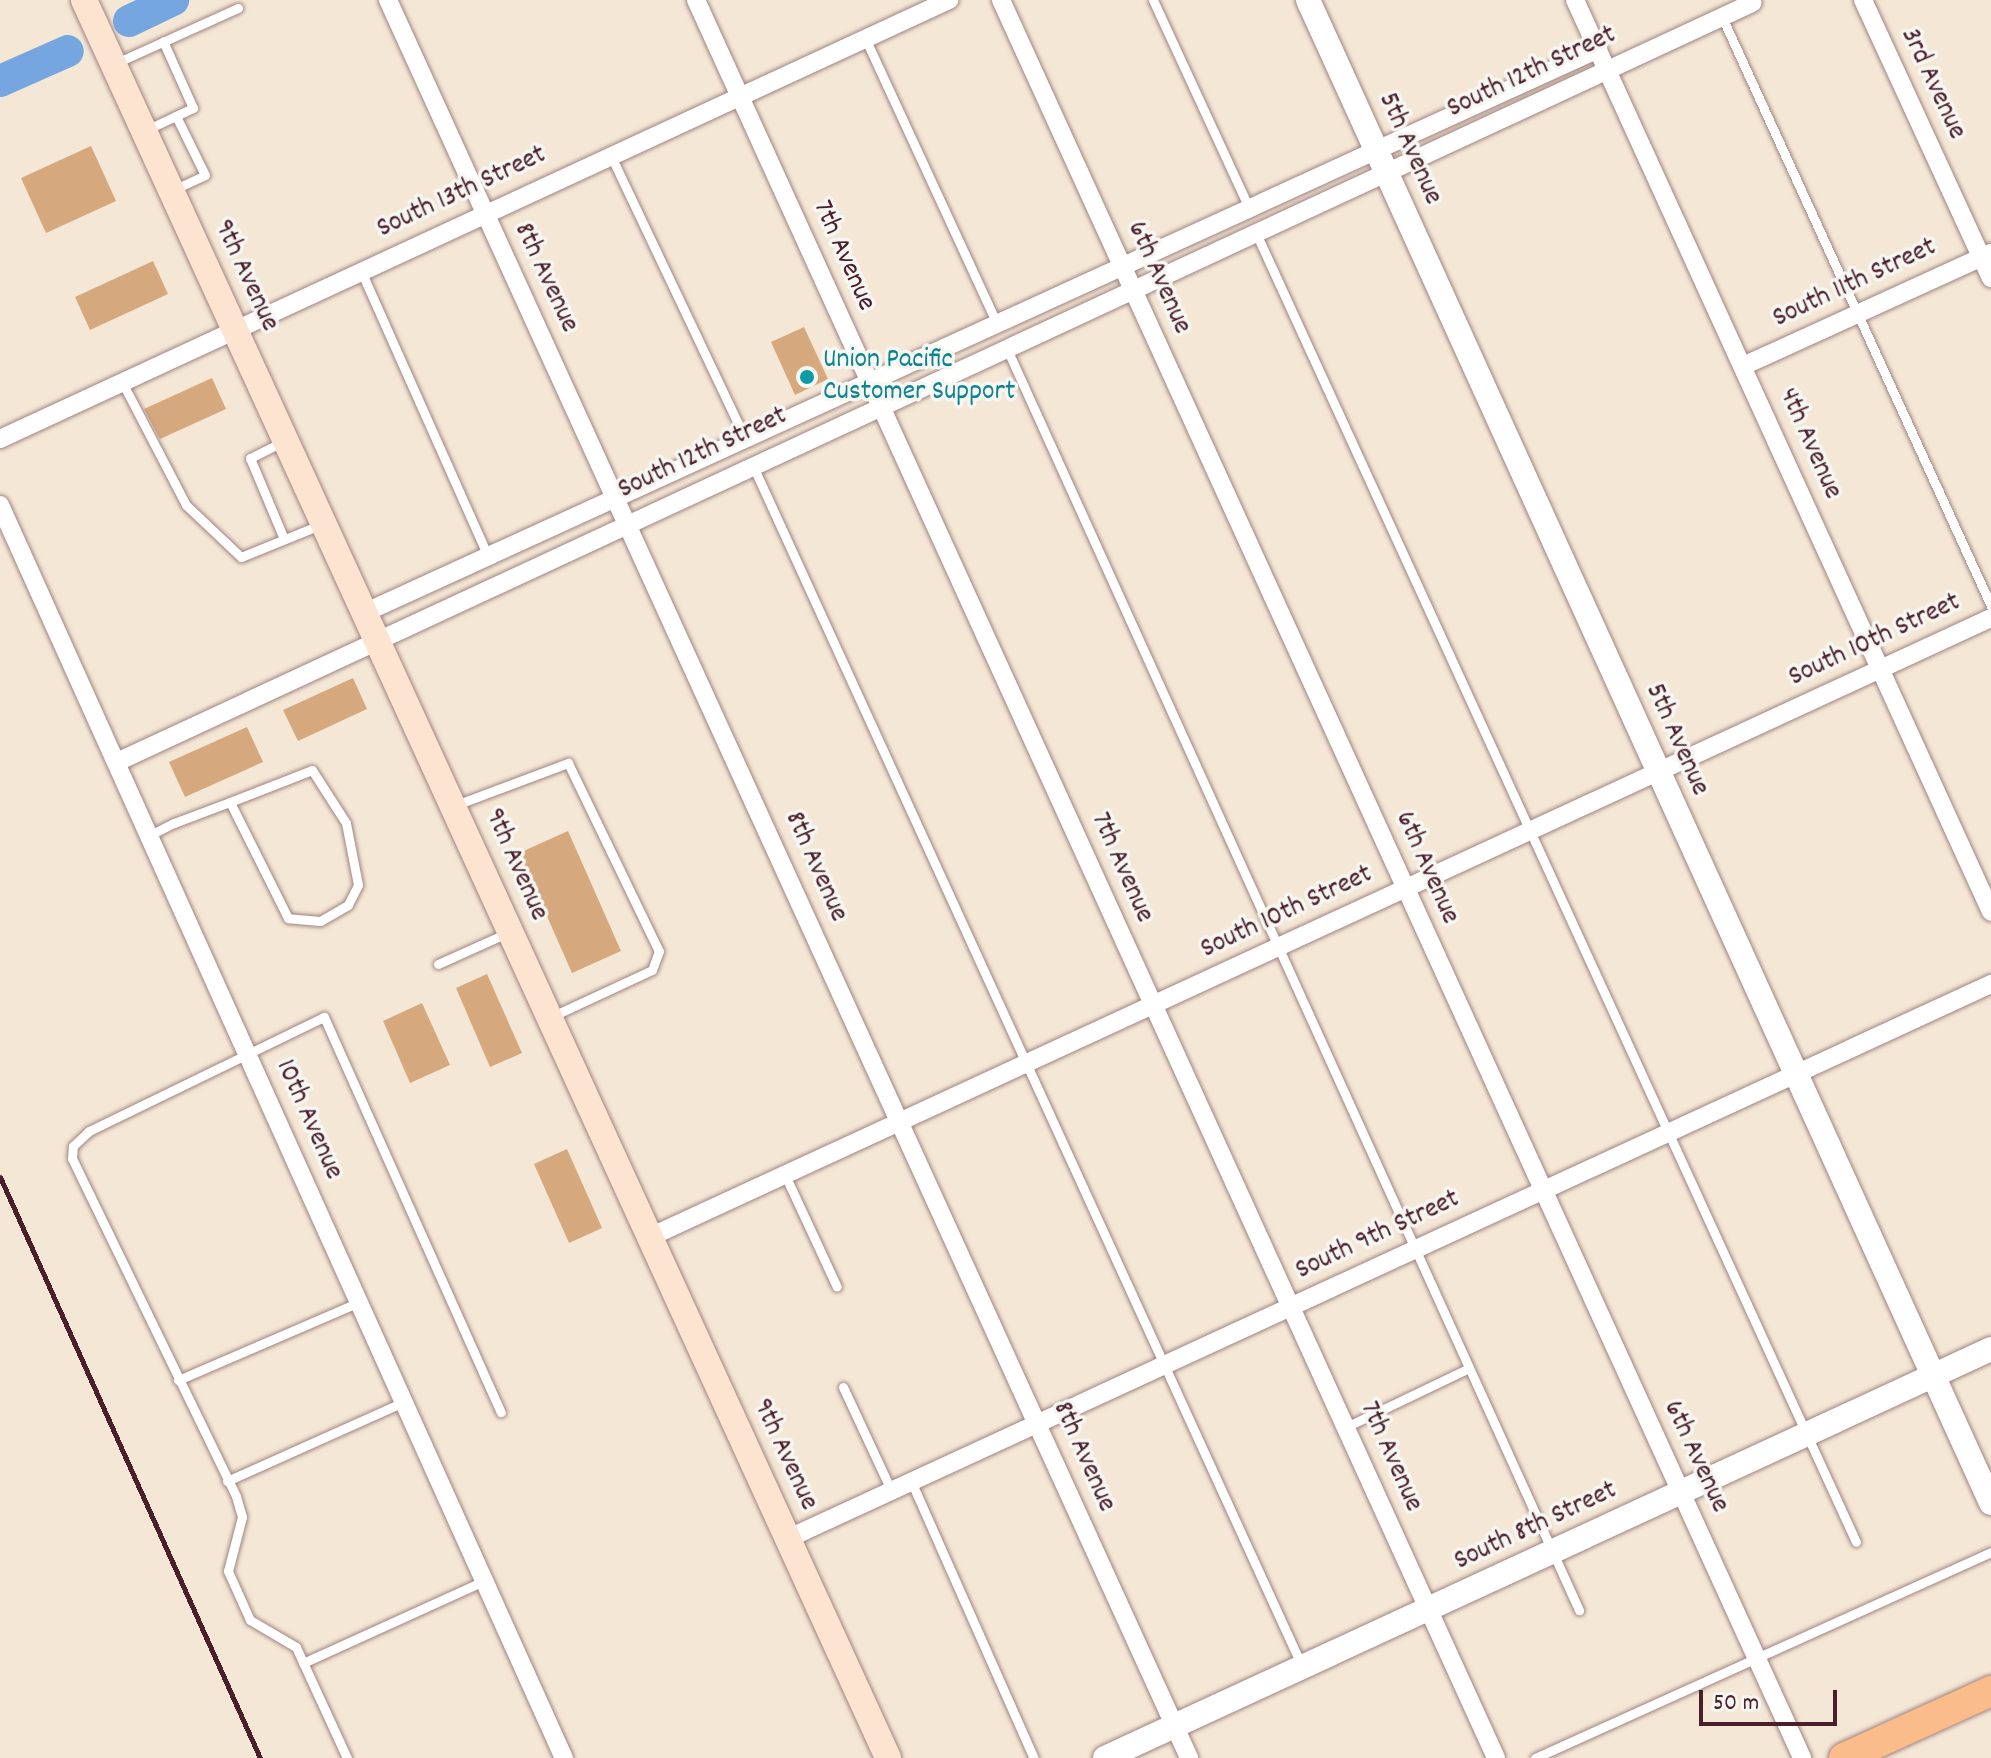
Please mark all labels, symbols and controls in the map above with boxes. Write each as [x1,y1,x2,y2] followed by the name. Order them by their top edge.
[1442,19,1622,127] street label: South 12th Street
[1892,23,1972,145] street label: 3rd Avenue
[1369,88,1449,210] street label: 5th Avenue
[372,139,552,247] street label: South 13th Street
[804,196,882,316] street label: 7th Avenue
[205,215,285,337] street label: 9th Avenue
[1118,216,1198,340] street label: 6th Avenue
[505,218,585,338] street label: 8th Avenue
[1768,232,1942,336] street label: South 11th Street
[823,344,1015,410] place label: Union Pacific Customer Support
[798,368,816,386] marker: Union Pacific Customer Support
[1770,383,1848,505] street label: 4th Avenue
[613,400,793,508] street label: South 12th Street
[1784,587,1966,695] street label: South 10th Street
[1636,679,1716,801] street label: 5th Avenue
[475,804,555,926] street label: 9th Avenue
[1386,806,1466,930] street label: 6th Avenue
[776,807,854,927] street label: 8th Avenue
[1082,808,1160,928] street label: 7th Avenue
[1196,859,1378,967] street label: South 10th Street
[267,1055,349,1185] street label: 10th Avenue
[1291,1183,1465,1289] street label: South 9th Street
[744,1394,824,1516] street label: 9th Avenue
[1654,1396,1736,1518] street label: 6th Avenue
[1044,1397,1122,1517] street label: 8th Avenue
[1351,1397,1429,1517] street label: 7th Avenue
[1449,1475,1623,1579] street label: South 8th Street
[1703,1674,1841,1724] scale bar
[1713,1687,1759,1721] text: 50 m

